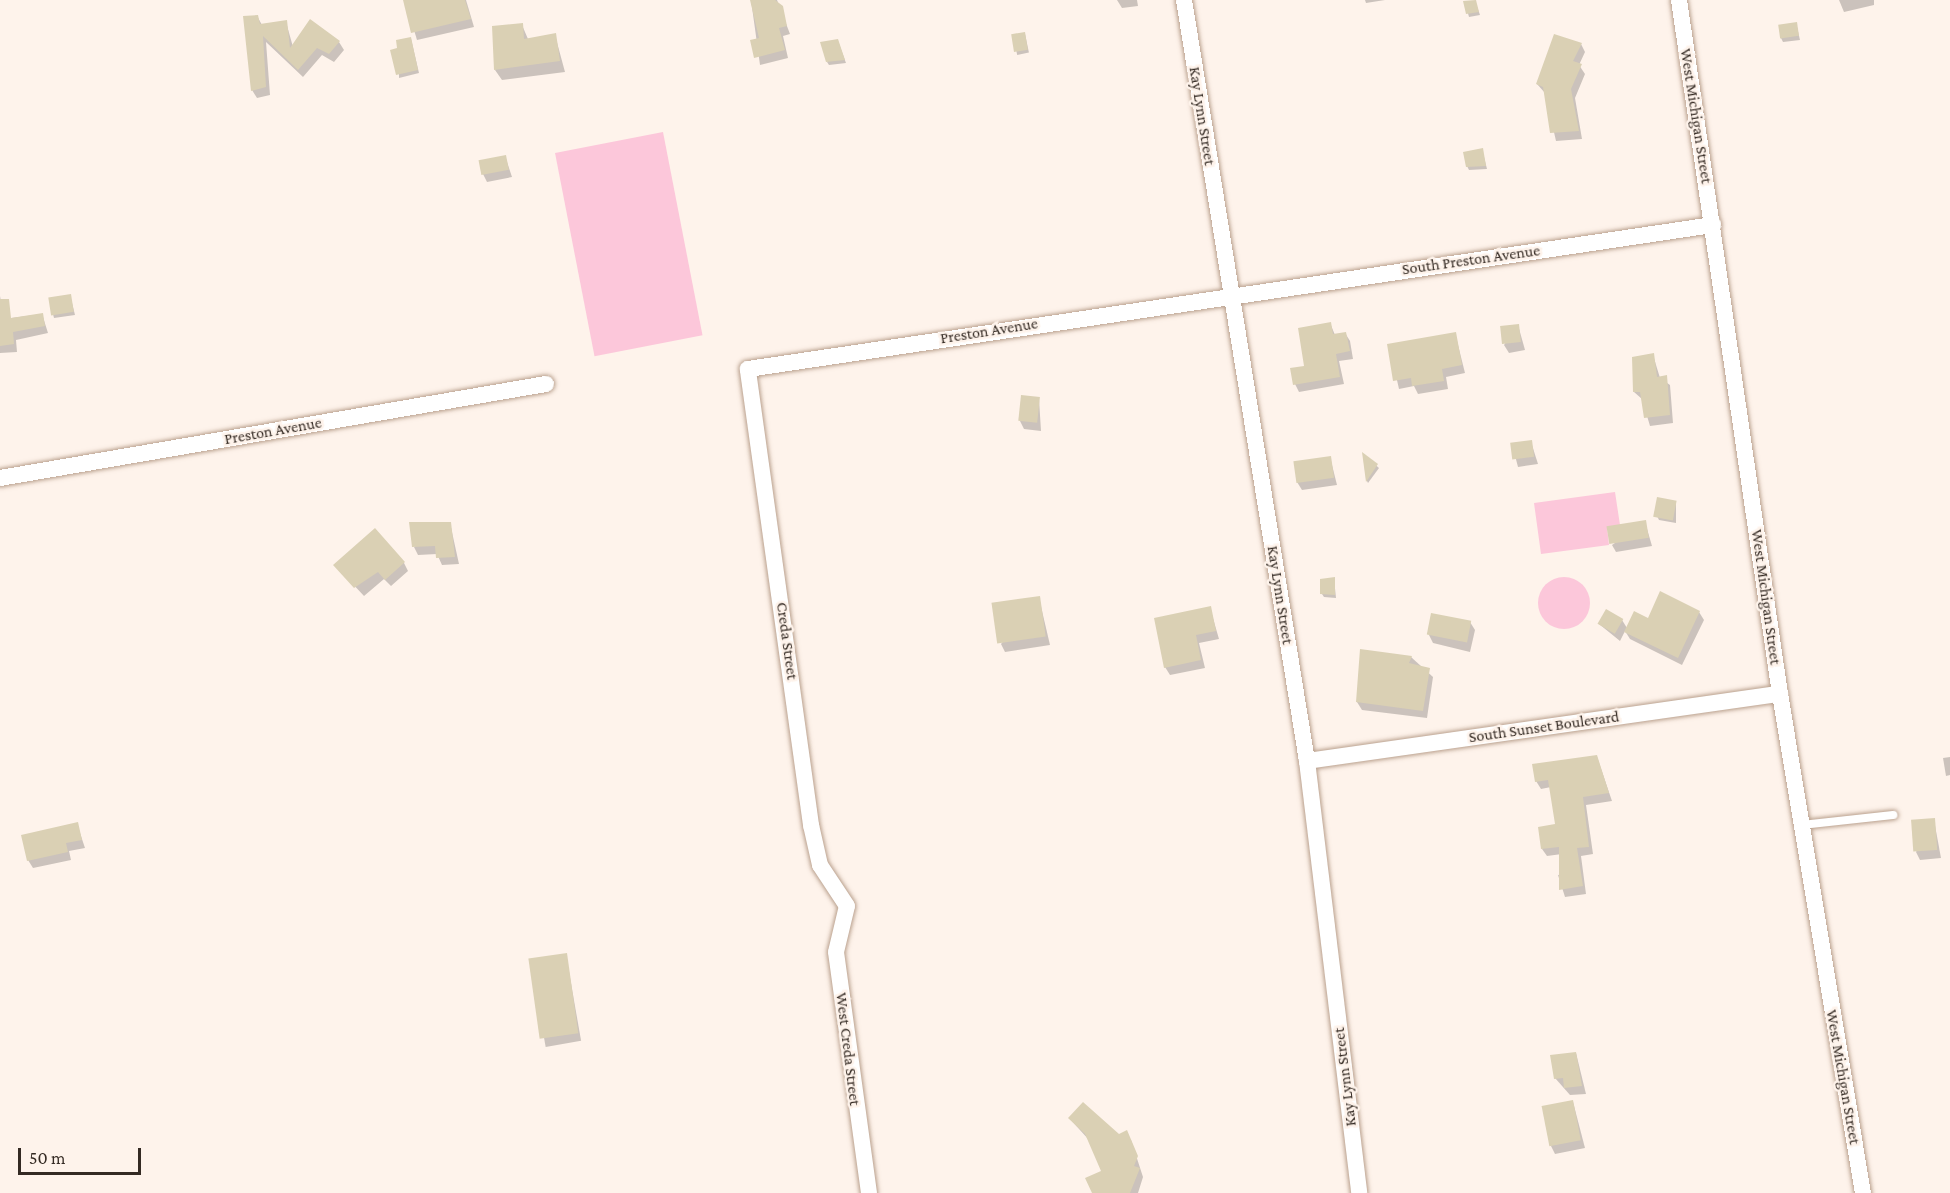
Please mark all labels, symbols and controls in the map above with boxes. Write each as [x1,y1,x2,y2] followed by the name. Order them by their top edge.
[1676,47,1716,185] street label: West Michigan Street
[1185,65,1219,167] street label: Kay Lynn Street
[1401,241,1541,279] street label: South Preston Avenue
[939,314,1039,348] street label: Preston Avenue
[223,413,323,449] street label: Preston Avenue
[1747,528,1785,666] street label: West Michigan Street
[1263,544,1297,646] street label: Kay Lynn Street
[772,601,802,681] street label: Creda Street
[1468,707,1620,747] street label: South Sunset Boulevard
[832,991,864,1107] street label: West Creda Street
[1822,1008,1864,1146] street label: West Michigan Street
[1329,1026,1361,1128] street label: Kay Lynn Street
[21,1136,144,1174] scale bar
[29,1148,66,1168] text: 50 m

